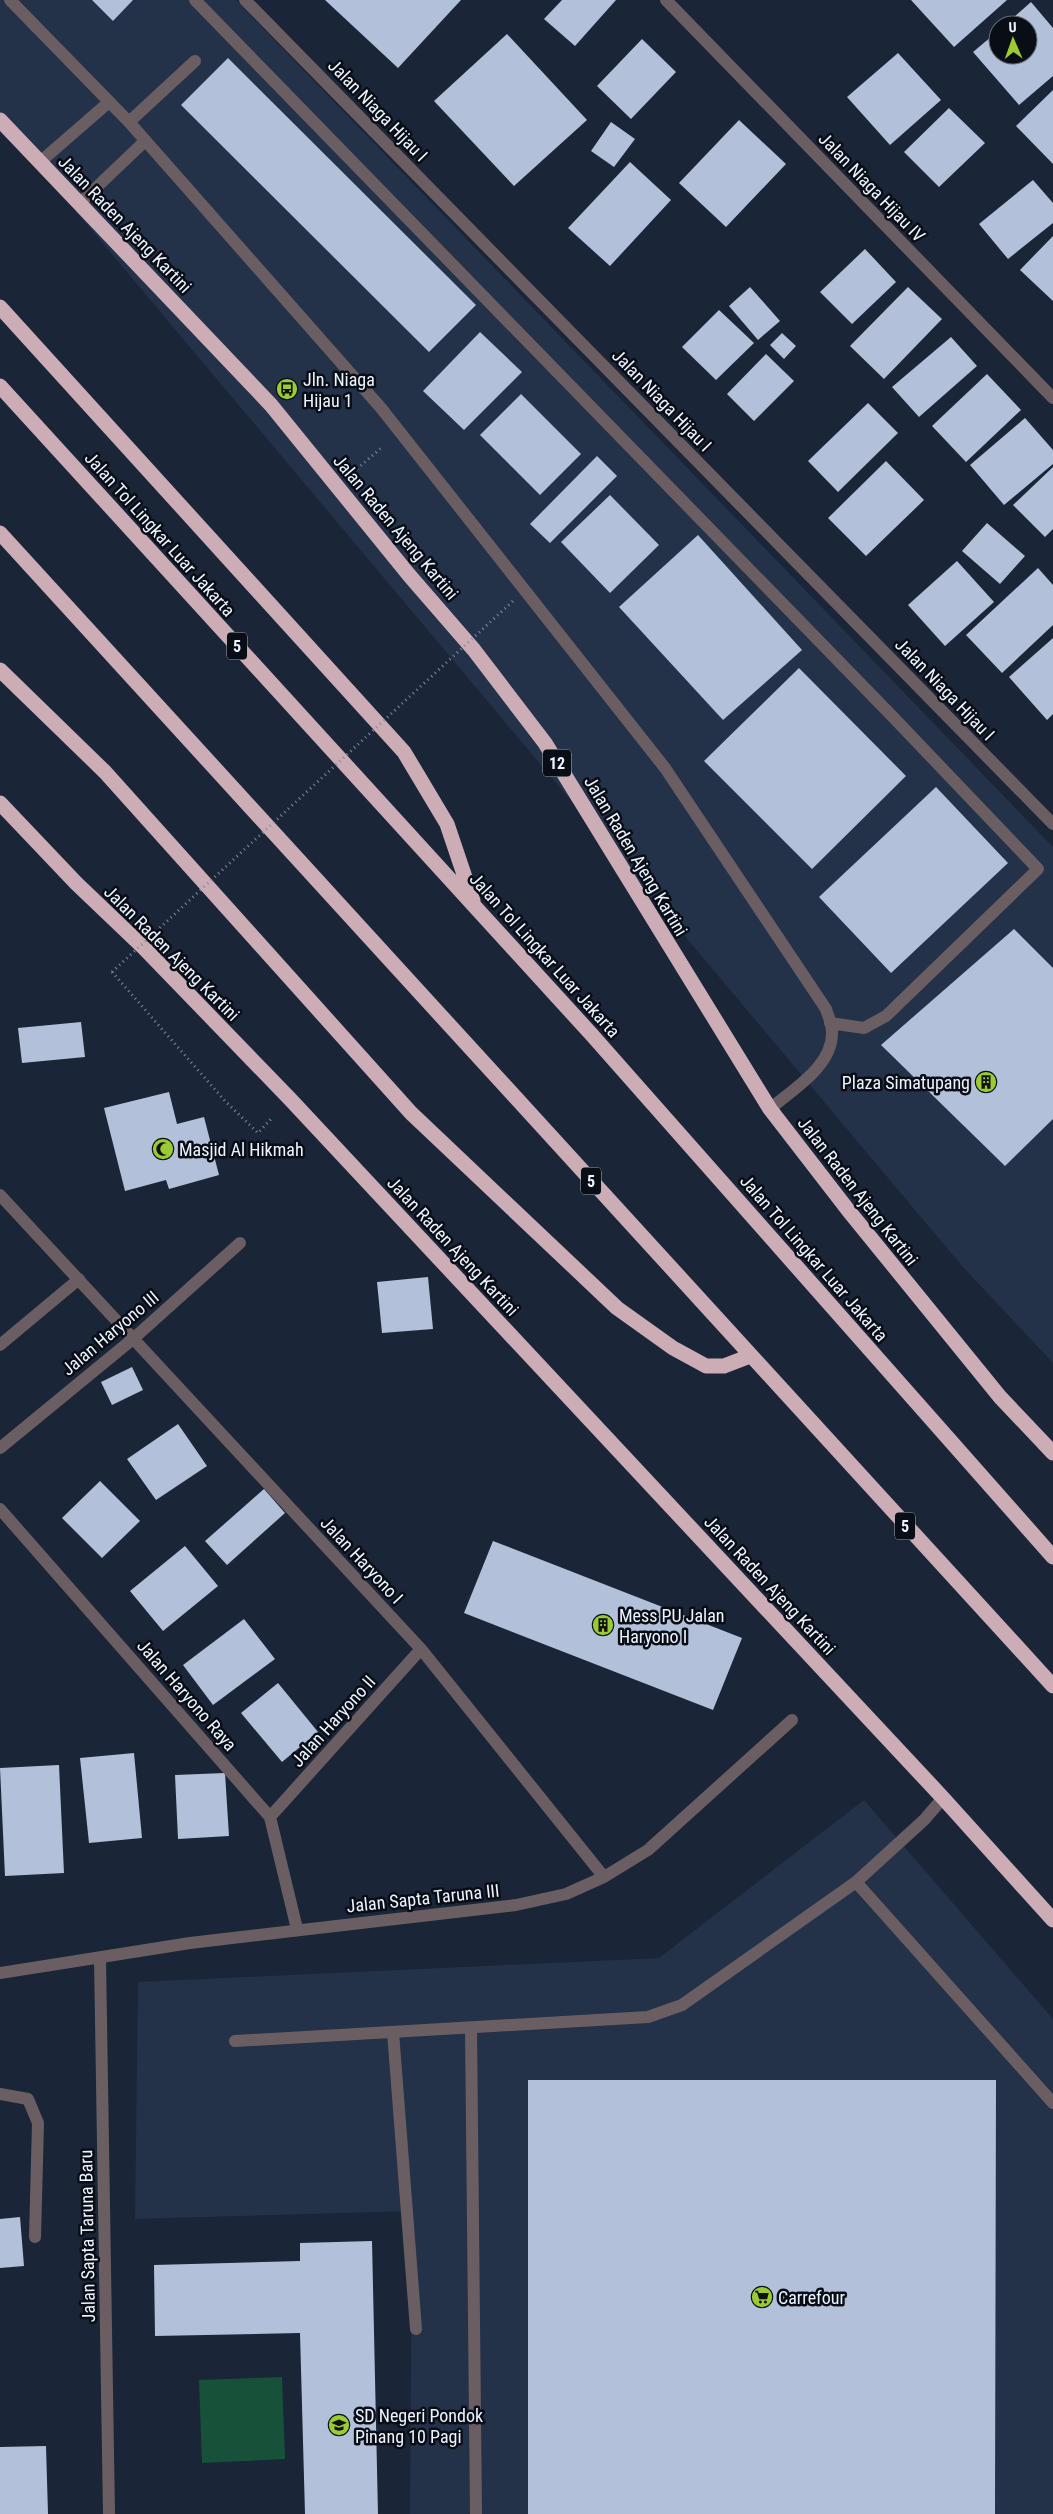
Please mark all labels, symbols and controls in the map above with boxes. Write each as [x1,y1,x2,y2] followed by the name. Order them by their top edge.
[988,15,1038,65] north arrow
[1008,19,1017,35] text: U
[324,55,432,165] street label: Jalan Niaga Hijau I
[814,128,930,246] street label: Jalan Niaga Hijau IV
[54,151,196,297] street label: Jalan Raden Ajeng Kartini
[608,345,716,455] street label: Jalan Niaga Hijau I
[303,369,375,411] place label: Jln. Niaga Hijau 1
[275,377,299,401] bus stop icon: Jln. Niaga Hijau 1
[81,447,239,621] street label: Jalan Tol Lingkar Luar Jakarta
[329,450,463,604] street label: Jalan Raden Ajeng Kartini
[227,632,247,659] road number: 5
[891,634,999,744] street label: Jalan Niaga Hijau I
[543,750,571,776] road number: 12
[580,772,692,940] street label: Jalan Raden Ajeng Kartini
[466,868,624,1042] street label: Jalan Tol Lingkar Luar Jakarta
[100,881,244,1025] street label: Jalan Raden Ajeng Kartini
[974,1070,998,1094] building icon: Plaza Simatupang
[842,1072,970,1093] place label: Plaza Simatupang
[794,1113,922,1269] street label: Jalan Raden Ajeng Kartini
[151,1137,175,1161] mosque icon: Masjid Al Hikmah
[179,1139,304,1160] place label: Masjid Al Hikmah
[581,1168,601,1194] road number: 5
[736,1170,892,1346] street label: Jalan Tol Lingkar Luar Jakarta
[383,1172,523,1320] street label: Jalan Raden Ajeng Kartini
[57,1286,163,1380] street label: Jalan Haryono III
[700,1511,840,1659] street label: Jalan Raden Ajeng Kartini
[316,1512,408,1608] street label: Jalan Haryono I
[895,1512,915,1540] road number: 5
[619,1605,725,1647] place label: Mess PU Jalan Haryono I
[591,1613,615,1637] building icon: Mess PU Jalan Haryono I
[133,1635,241,1755] street label: Jalan Haryono Raya
[287,1671,379,1771] street label: Jalan Haryono II
[345,1880,501,1916] street label: Jalan Sapta Taruna III
[75,2149,99,2323] street label: Jalan Sapta Taruna Baru
[750,2285,774,2309] supermarket icon: Carrefour
[778,2287,845,2308] place label: Carrefour
[355,2405,483,2447] place label: SD Negeri Pondok Pinang 10 Pagi
[327,2413,351,2437] school or university icon: SD Negeri Pondok Pinang 10 Pagi

